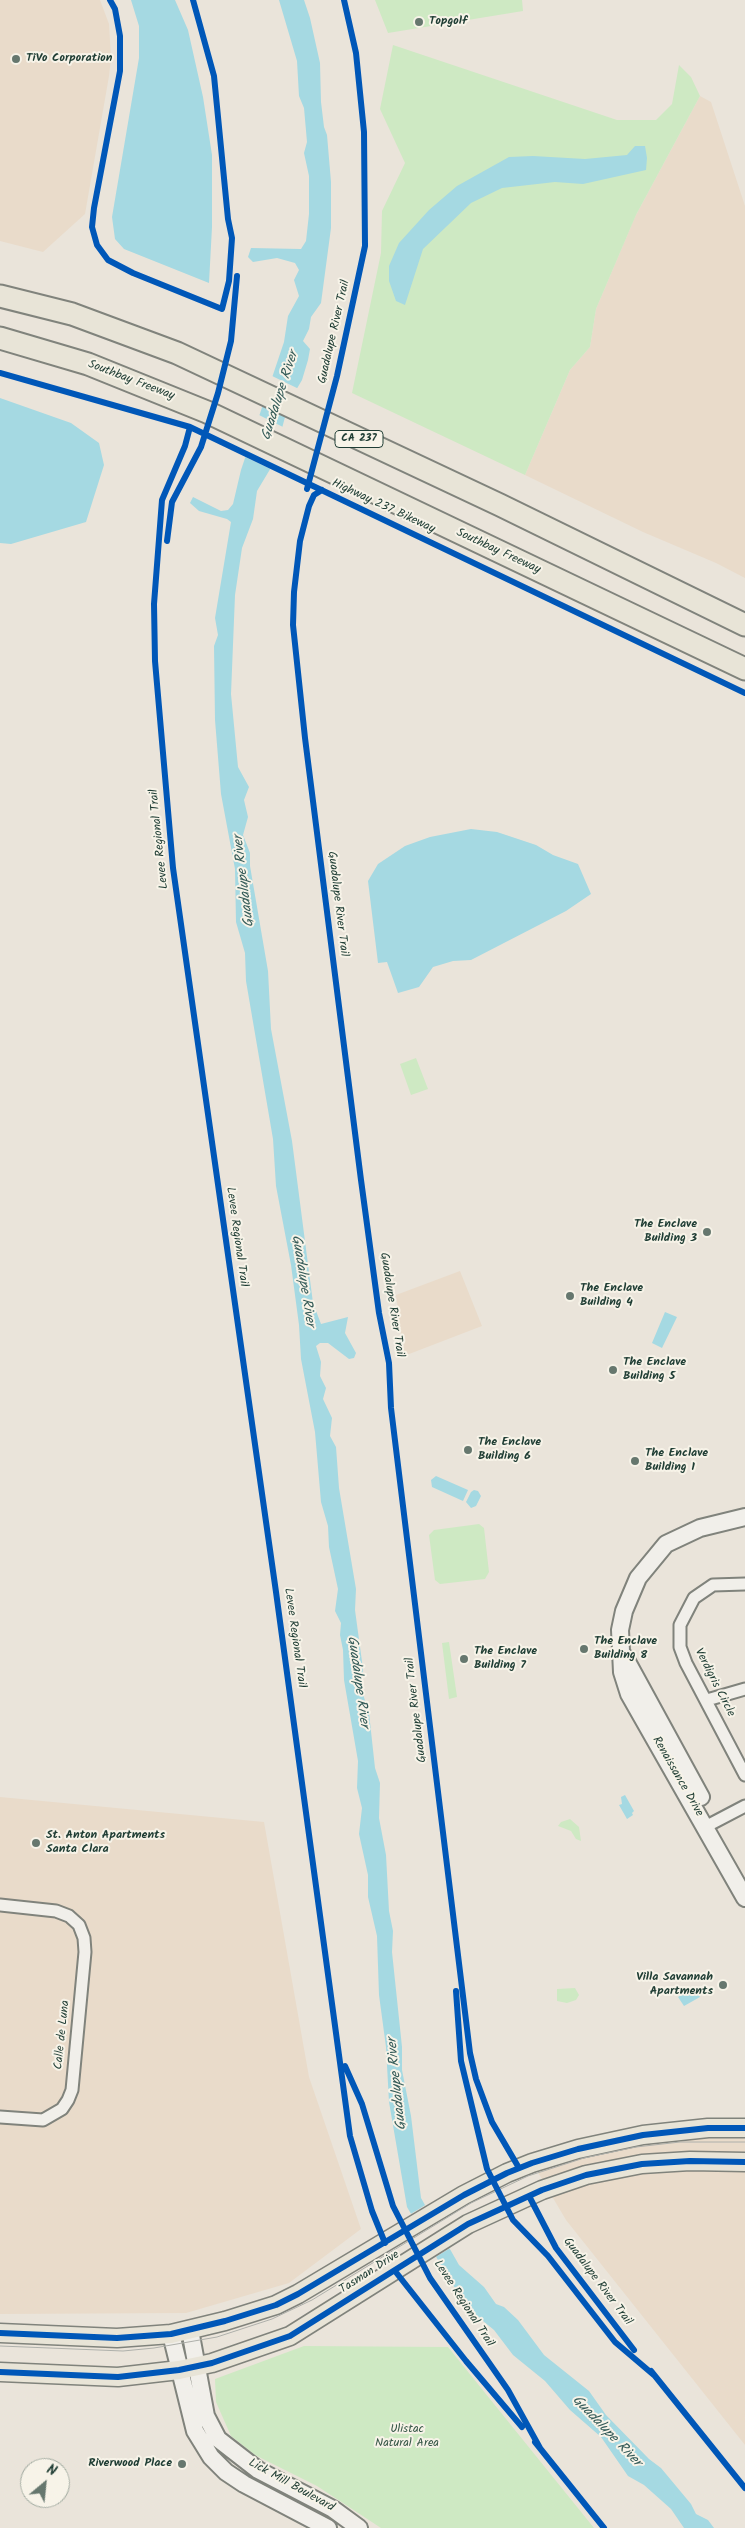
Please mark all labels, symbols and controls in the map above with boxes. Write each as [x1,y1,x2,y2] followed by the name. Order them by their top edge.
[429,15,467,29] place label: Topgolf
[413,16,425,28] marker: Topgolf
[26,52,112,66] place label: TiVo Corporation
[10,53,22,65] marker: TiVo Corporation
[316,279,354,385] street label: Guadalupe River Trail
[259,349,303,443] water label: Guadalupe River
[86,358,176,404] street label: Southbay Freeway
[335,430,383,448] road number: CA 237
[329,477,437,537] street label: Highway 237 Bikeway
[454,526,542,578] street label: Southbay Freeway
[148,788,172,890] street label: Levee Regional Trail
[231,834,259,928] water label: Guadalupe River
[323,851,351,957] street label: Guadalupe River Trail
[222,1186,250,1288] street label: Levee Regional Trail
[634,1218,697,1246] place label: The Enclave Building 3
[701,1226,713,1238] marker: The Enclave Building 3
[286,1234,318,1328] water label: Guadalupe River
[376,1252,406,1358] street label: Guadalupe River Trail
[580,1282,643,1310] place label: The Enclave Building 4
[564,1290,576,1302] marker: The Enclave Building 4
[623,1356,686,1384] place label: The Enclave Building 5
[607,1364,619,1376] marker: The Enclave Building 5
[478,1436,541,1464] place label: The Enclave Building 6
[462,1444,474,1456] marker: The Enclave Building 6
[645,1447,708,1475] place label: The Enclave Building 1
[629,1455,641,1467] marker: The Enclave Building 1
[280,1587,308,1689] street label: Levee Regional Trail
[342,1635,372,1729] water label: Guadalupe River
[594,1635,657,1663] place label: The Enclave Building 8
[578,1643,590,1655] marker: The Enclave Building 8
[474,1645,537,1673] place label: The Enclave Building 7
[691,1646,737,1720] street label: Verdigris Circle
[458,1653,470,1665] marker: The Enclave Building 7
[403,1657,431,1763] street label: Guadalupe River Trail
[648,1734,706,1820] street label: Renaissance Drive
[46,1829,165,1857] place label: St. Anton Apartments Santa Clara
[30,1837,42,1849] marker: St. Anton Apartments Santa Clara
[636,1971,713,1999] place label: Villa Savannah Apartments
[717,1979,729,1991] marker: Villa Savannah Apartments
[52,2000,74,2070] street label: Calle de Luna
[385,2037,411,2131] water label: Guadalupe River
[559,2235,635,2329] street label: Guadalupe River Trail
[337,2248,403,2298] street label: Tasman Drive
[430,2258,496,2350] street label: Levee Regional Trail
[568,2393,644,2471] water label: Guadalupe River
[375,2423,439,2451] park label: Ulistac Natural Area
[246,2456,336,2516] street label: Lick Mill Boulevard
[88,2457,172,2471] place label: Riverwood Place
[20,2458,70,2508] north arrow
[176,2458,188,2470] marker: Riverwood Place
[43,2459,61,2482] text: N

